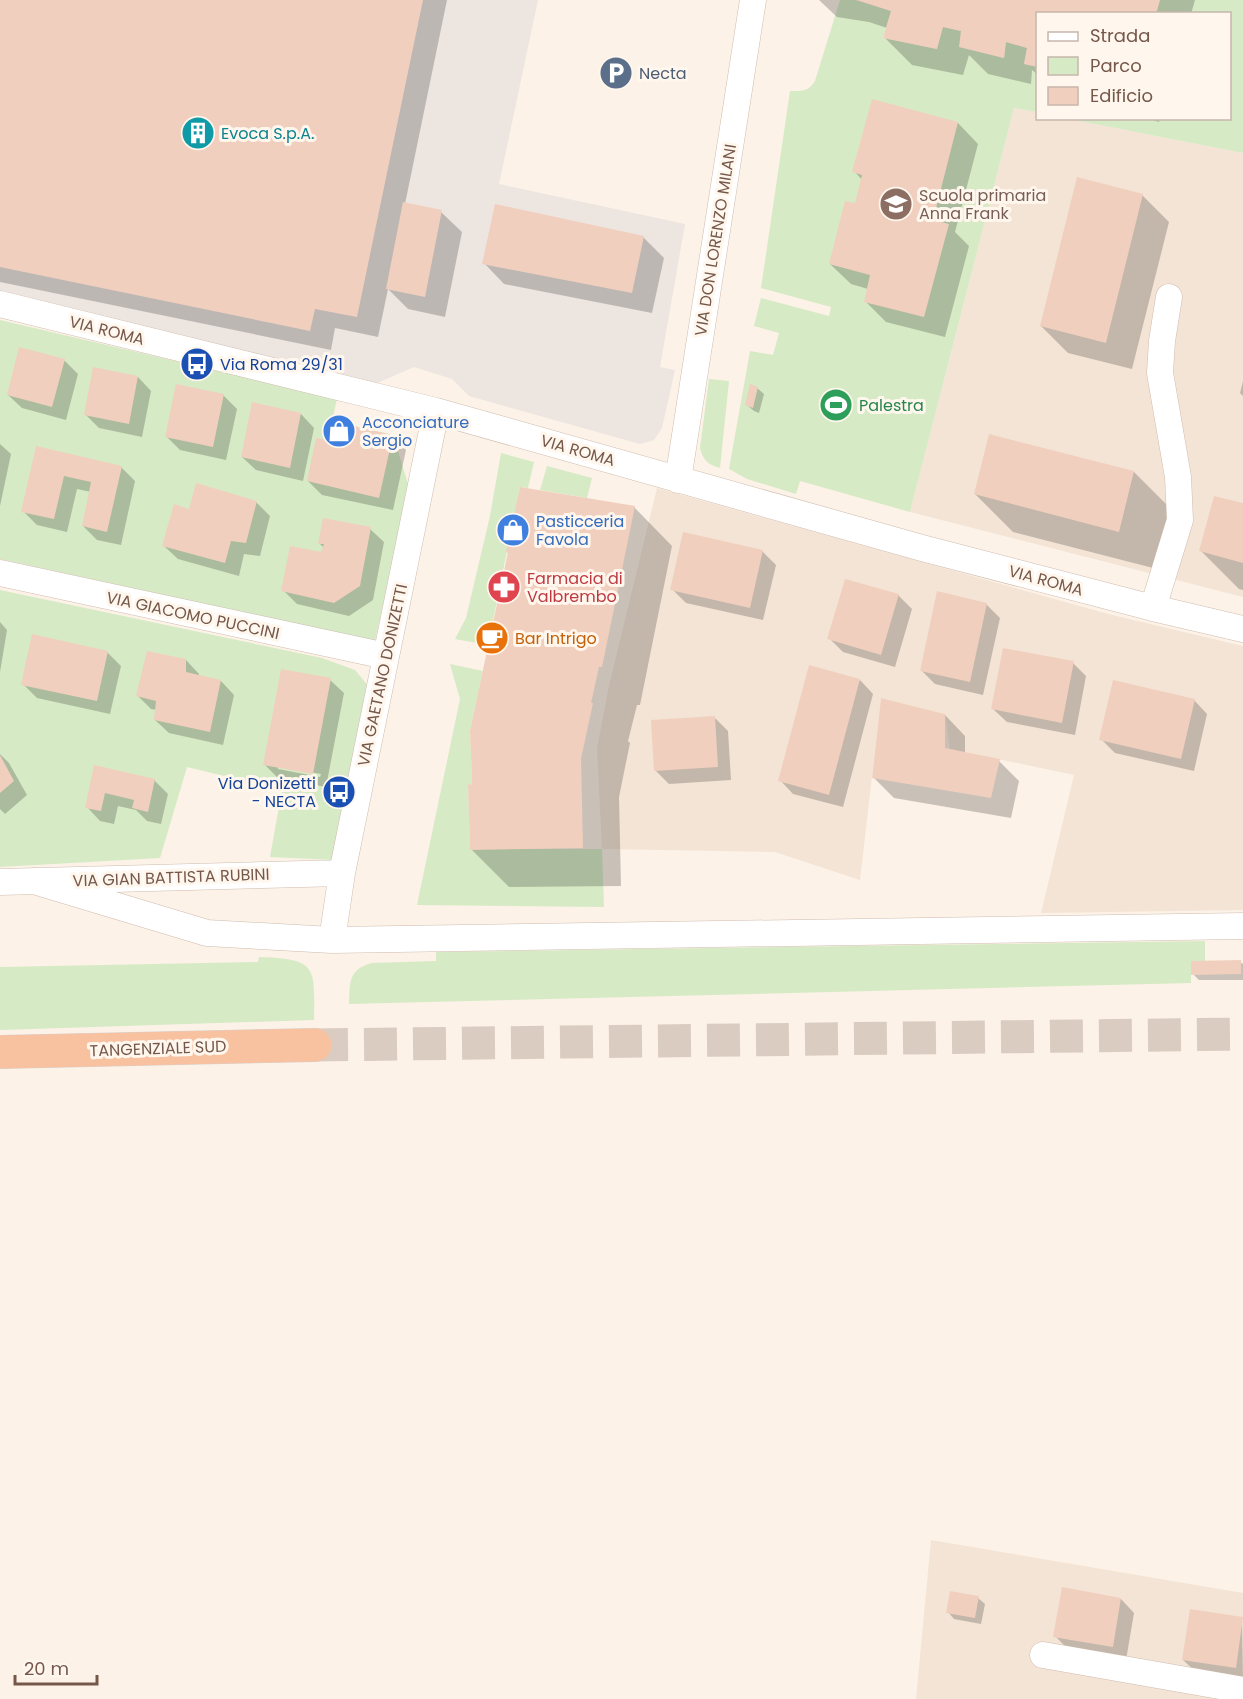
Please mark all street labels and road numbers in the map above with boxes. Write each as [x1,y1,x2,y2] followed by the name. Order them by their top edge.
[689,142,742,338] street label: VIA DON LORENZO MILANI
[67,310,147,351] street label: VIA ROMA
[538,429,618,472] street label: VIA ROMA
[1006,559,1086,602] street label: VIA ROMA
[352,582,413,768] street label: VIA GAETANO DONIZETTI
[104,586,282,645] street label: VIA GIACOMO PUCCINI
[72,863,270,892] street label: VIA GIAN BATTISTA RUBINI
[89,1035,227,1062] street label: TANGENZIALE SUD

